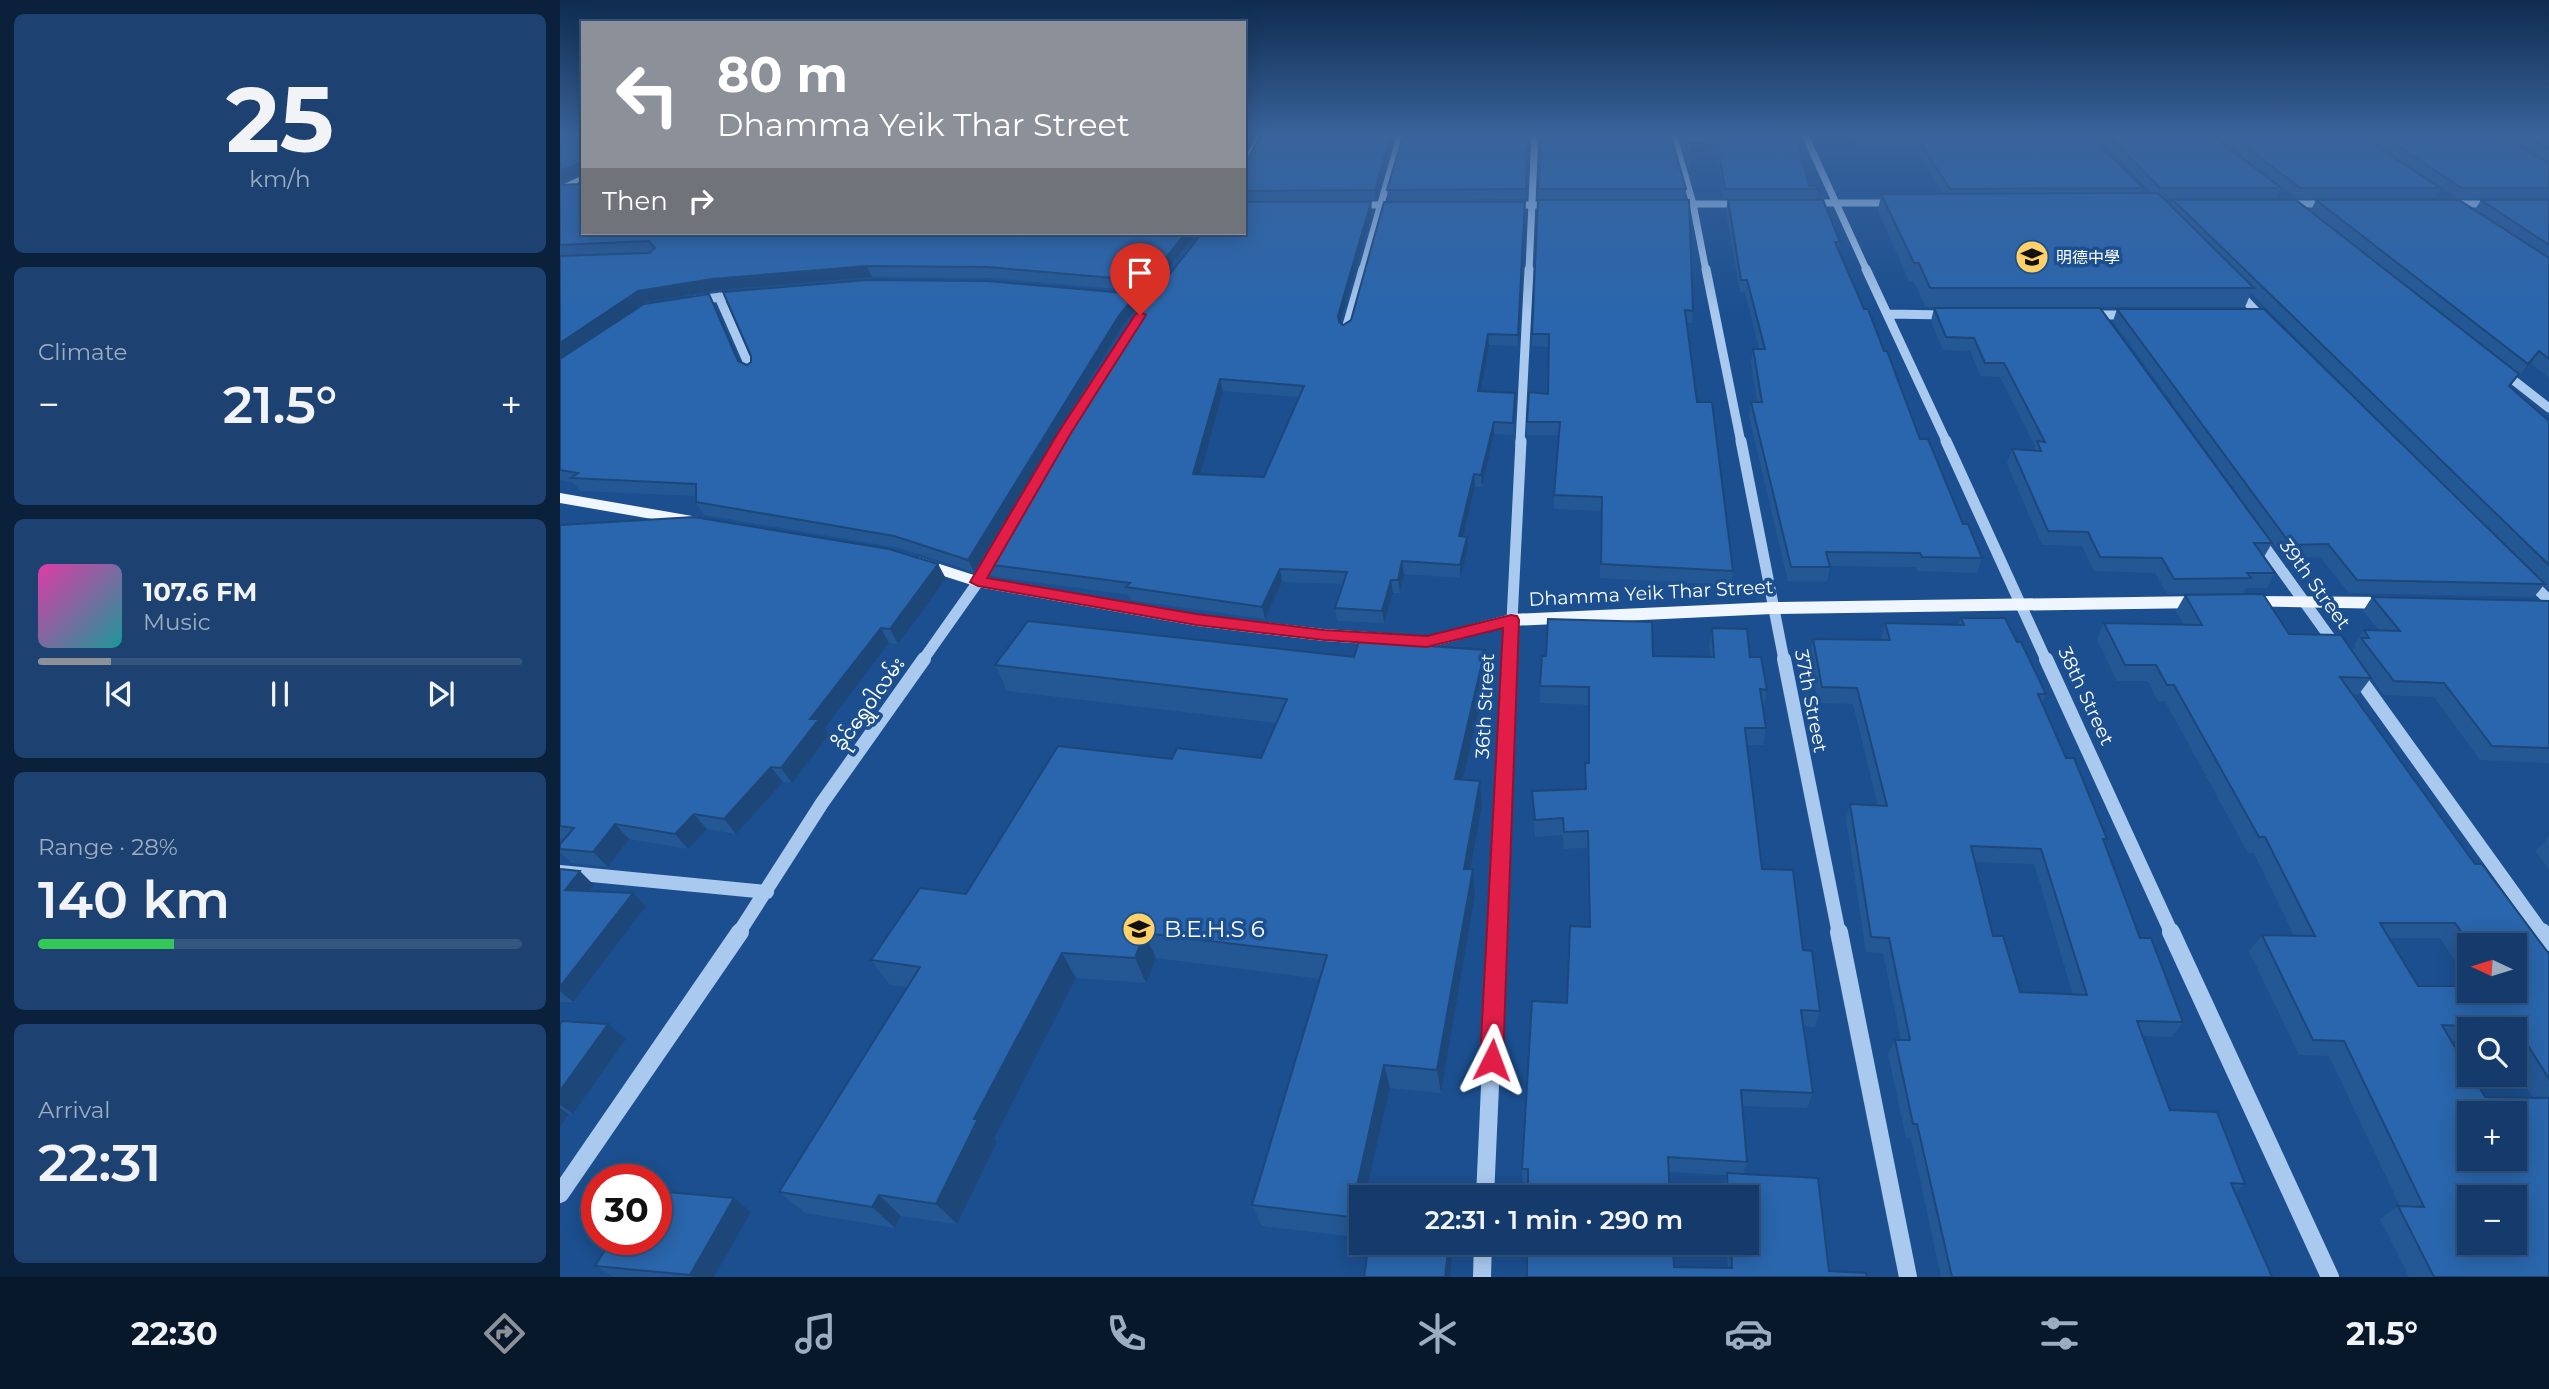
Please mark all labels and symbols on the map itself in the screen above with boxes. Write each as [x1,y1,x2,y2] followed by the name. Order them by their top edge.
[2013,238,2051,276] school or university icon: 明德中學
[1110,243,1170,315] pin
[2056,248,2120,267] place label: 明德中學
[2275,535,2355,634] street label: 39th Street
[1528,575,1774,611] street label: Dhamma Yeik Thar Street
[2053,643,2119,749] street label: 38th Street
[1790,648,1832,755] street label: 37th Street
[826,651,914,758] street label: ခိုင်ရွှေဝါလမ်း
[1471,653,1499,759] street label: 36th Street
[1120,910,1158,948] school or university icon: B.E.H.S 6
[1164,915,1265,943] place label: B.E.H.S 6
[2457,933,2527,1003] north arrow
[1455,1023,1529,1097] position arrow
[581,1164,672,1255] speed limit sign: 30

